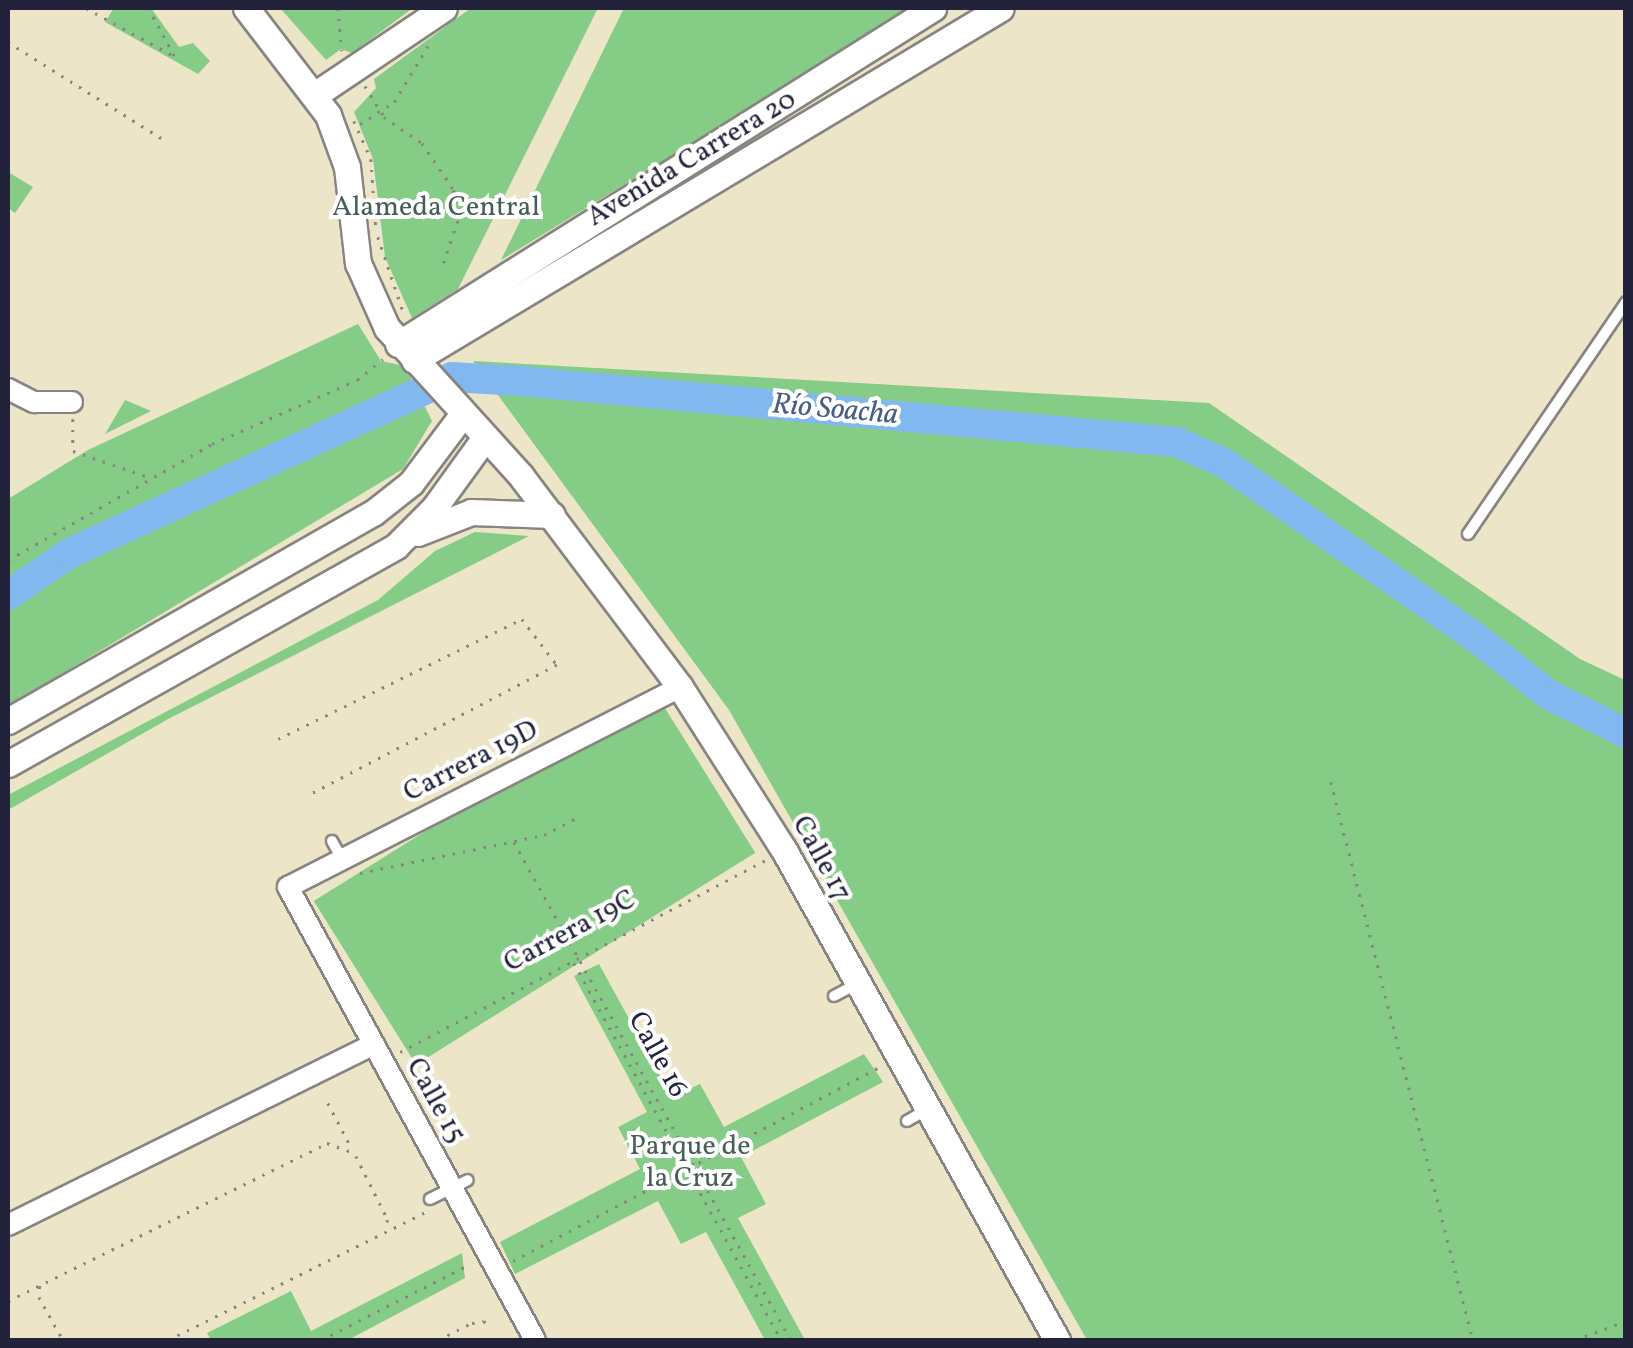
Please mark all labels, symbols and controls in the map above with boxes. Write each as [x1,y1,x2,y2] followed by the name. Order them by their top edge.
[581,83,803,235] street label: Avenida Carrera 20
[332,191,540,225] park label: Alameda Central
[770,387,900,433] water label: Río Soacha
[398,714,544,810] street label: Carrera 19D
[784,810,858,908] street label: Calle 17
[499,883,641,981] street label: Carrera 19C
[620,1006,694,1104] street label: Calle 16
[398,1053,472,1149] street label: Calle 15
[630,1130,750,1196] park label: Parque de la Cruz

